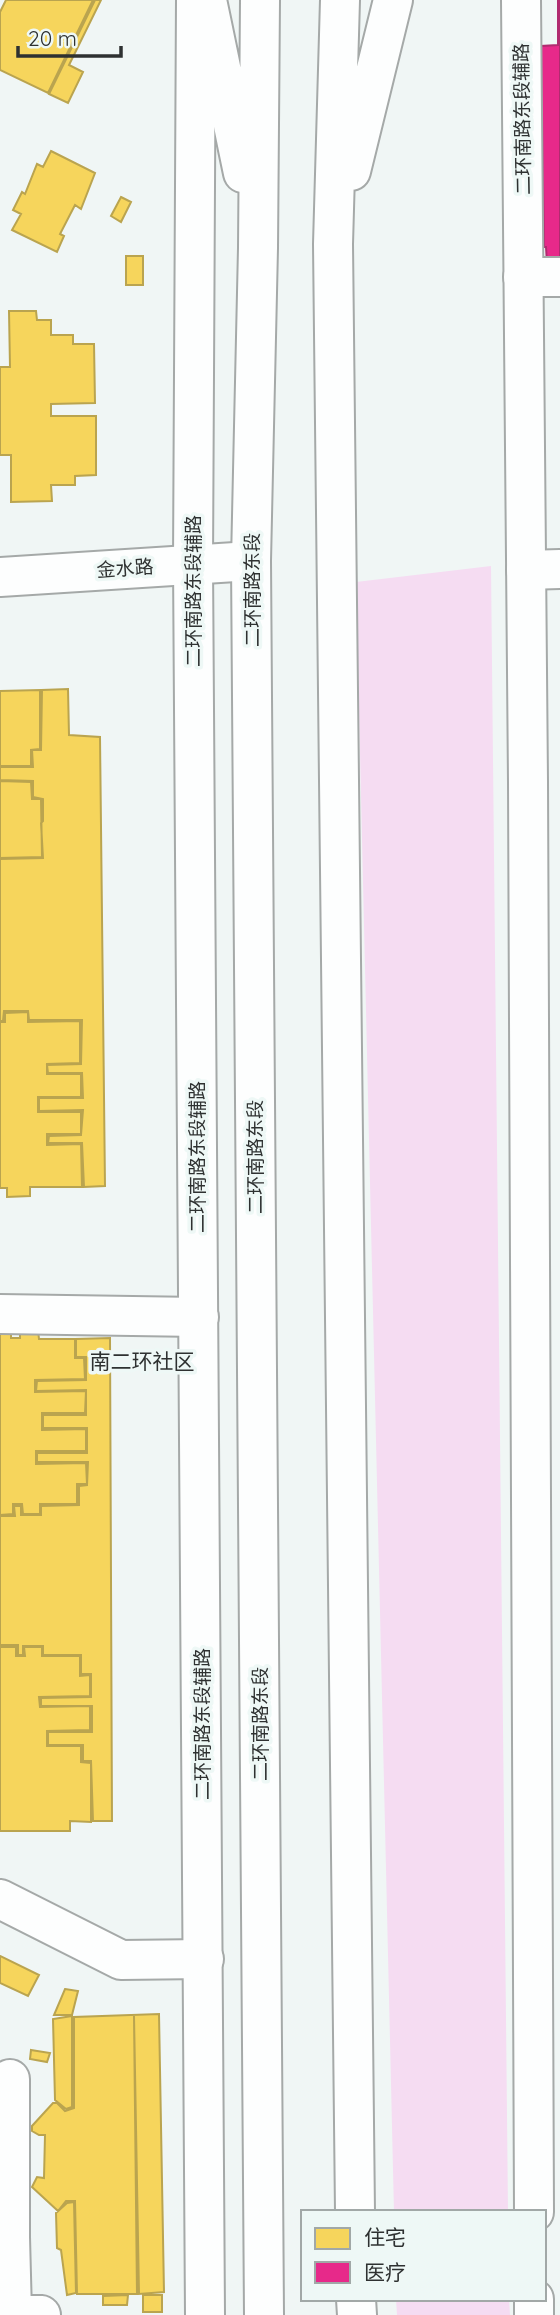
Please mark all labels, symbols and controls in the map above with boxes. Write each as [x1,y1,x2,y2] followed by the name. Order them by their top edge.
[18,14,121,58] scale bar
[28,25,77,51] text: 20 m
[509,43,535,195] street label: 二环南路东段辅路
[181,515,205,667] street label: 二环南路东段辅路
[240,533,264,647] street label: 二环南路东段
[96,554,154,582] street label: 金水路
[185,1081,209,1233] street label: 二环南路东段辅路
[243,1100,267,1214] street label: 二环南路东段
[90,1348,195,1374] district label: 南二环社区
[190,1648,214,1800] street label: 二环南路东段辅路
[248,1667,272,1781] street label: 二环南路东段
[301,2210,546,2301] legend
[364,2224,406,2250] text: 住宅
[364,2259,406,2285] text: 医疗

